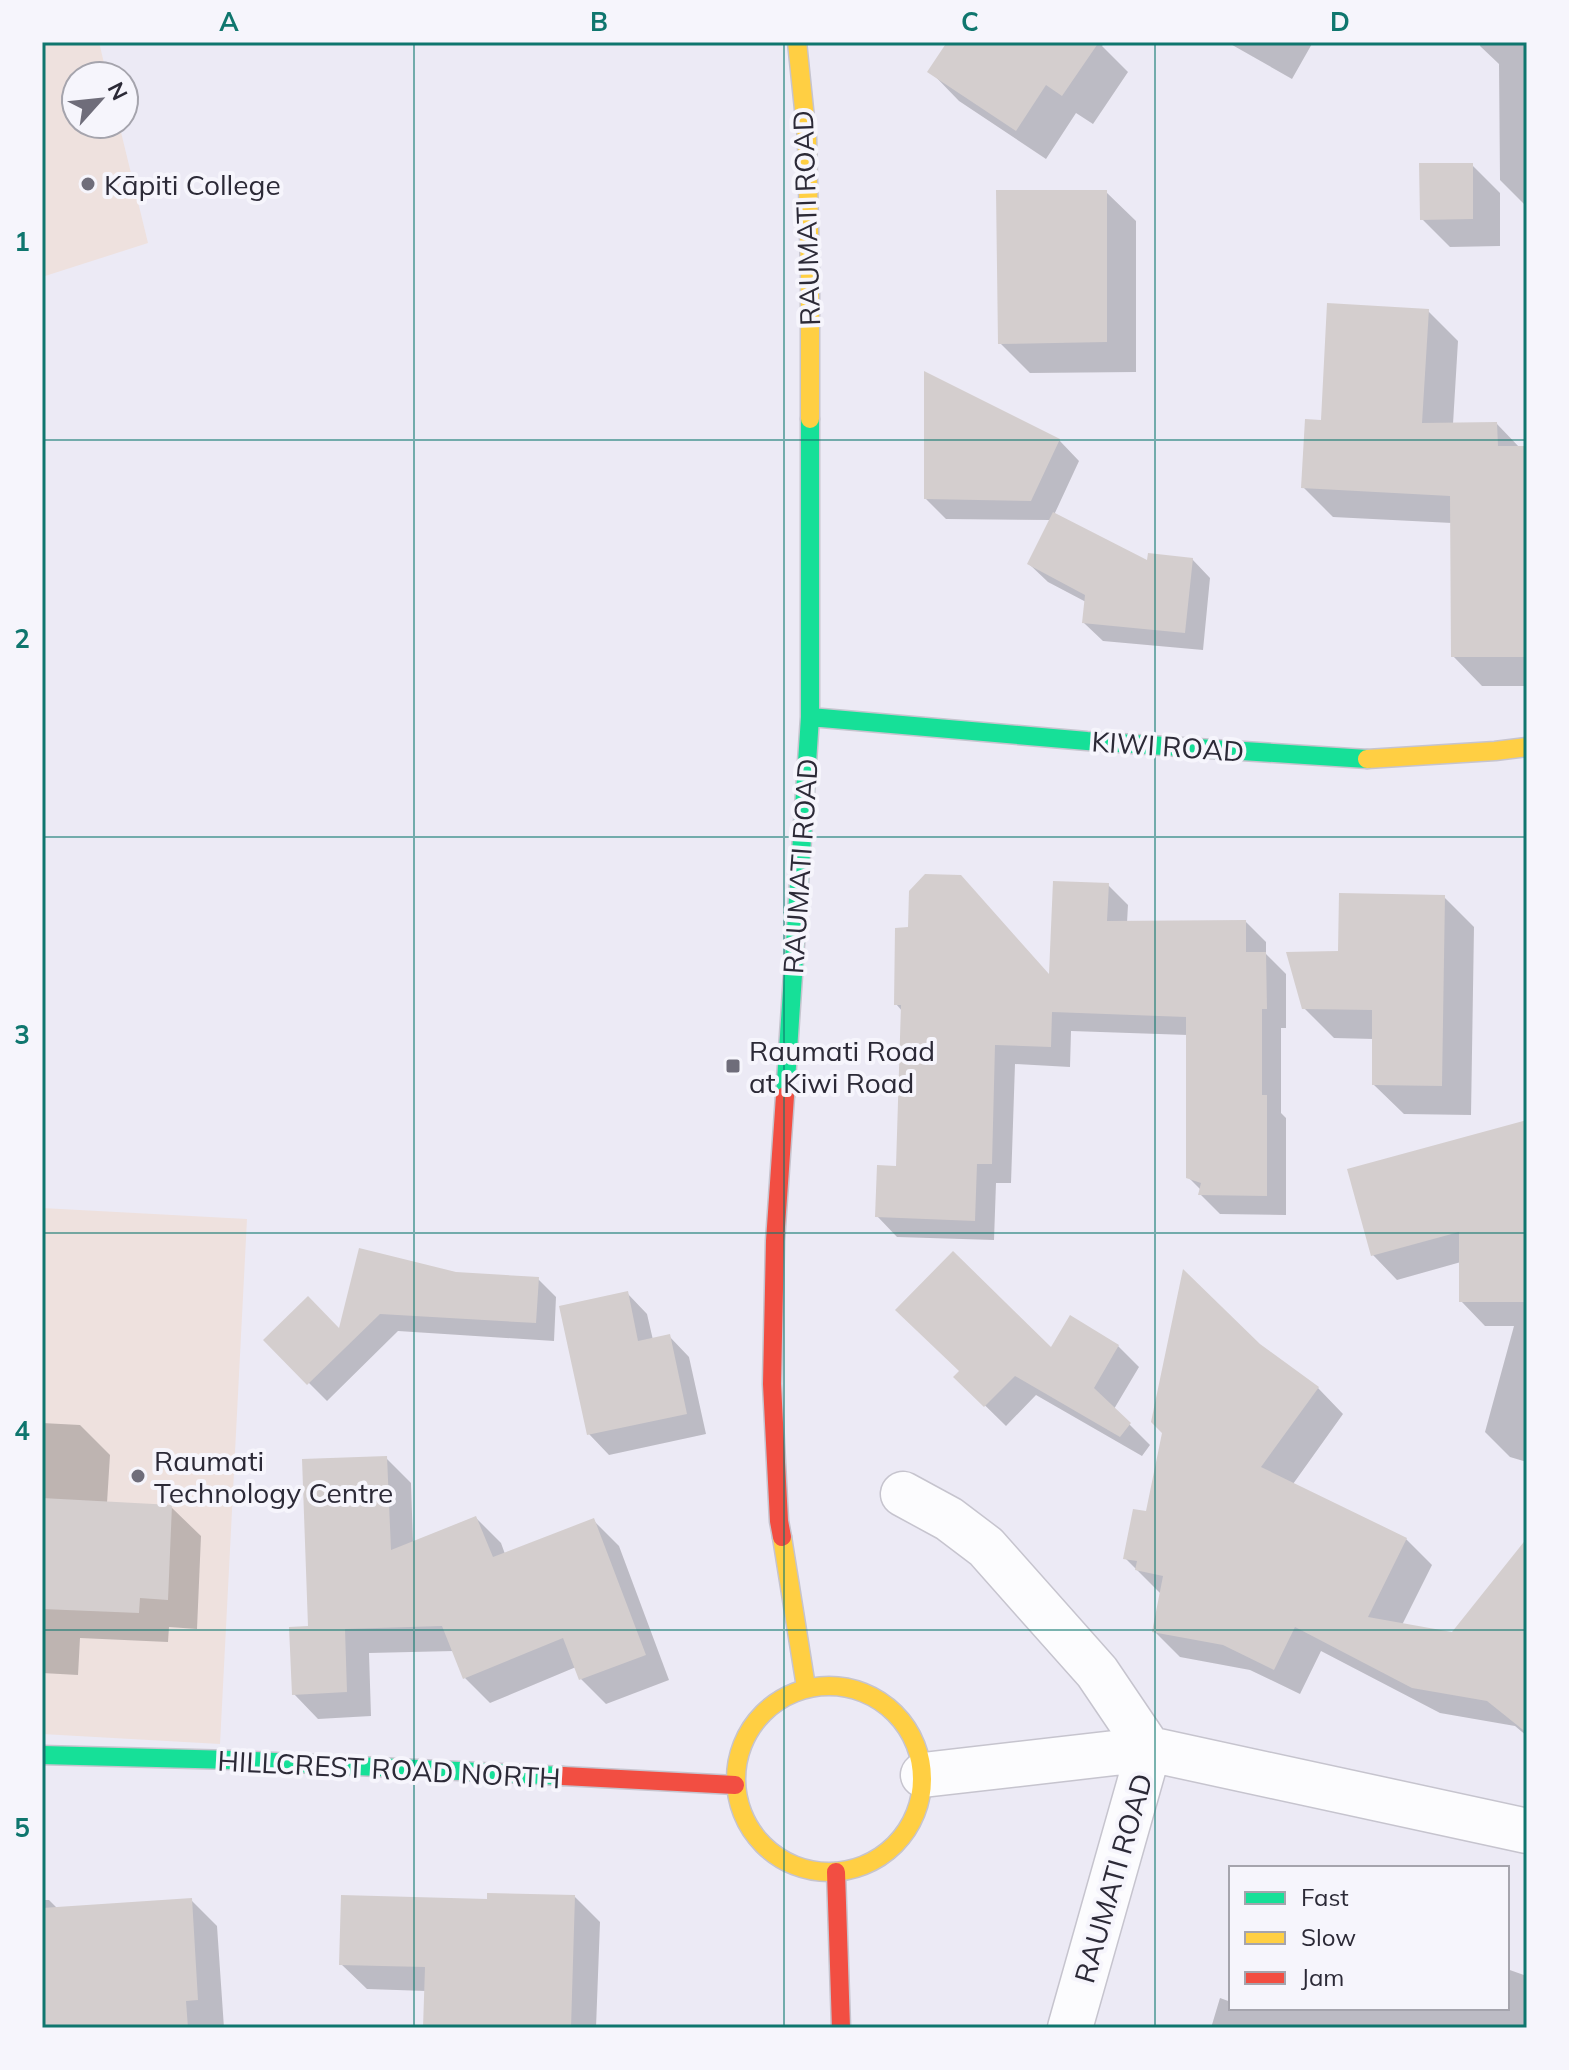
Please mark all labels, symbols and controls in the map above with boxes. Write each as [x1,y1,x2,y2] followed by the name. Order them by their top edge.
[219,5,239,38] text: A
[590,5,608,38] text: B
[961,5,979,38] text: C
[1330,5,1350,38] text: D
[60,60,140,140] north arrow
[102,77,134,105] text: N
[785,110,827,326] street label: RAUMATI ROAD
[104,167,281,202] place label: Kāpiti College
[79,175,97,193] marker: Kāpiti College
[14,225,30,258] text: 1
[14,622,30,655] text: 2
[1091,723,1245,769] street label: KIWI ROAD
[775,757,825,975] street label: RAUMATI ROAD
[14,1018,30,1051] text: 3
[749,1033,935,1100] place label: Raumati Road at Kiwi Road
[724,1057,742,1075] marker: Raumati Road at Kiwi Road
[14,1414,30,1447] text: 4
[154,1443,393,1510] place label: Raumati Technology Centre
[129,1467,147,1485] marker: Raumati Technology Centre
[217,1743,561,1795] street label: HILLCREST ROAD NORTH
[1066,1769,1160,1987] street label: RAUMATI ROAD
[14,1811,30,1844] text: 5
[1229,1866,1509,2010] legend
[1301,1882,1349,1912] text: Fast
[1301,1922,1356,1952] text: Slow
[1301,1962,1344,1992] text: Jam

